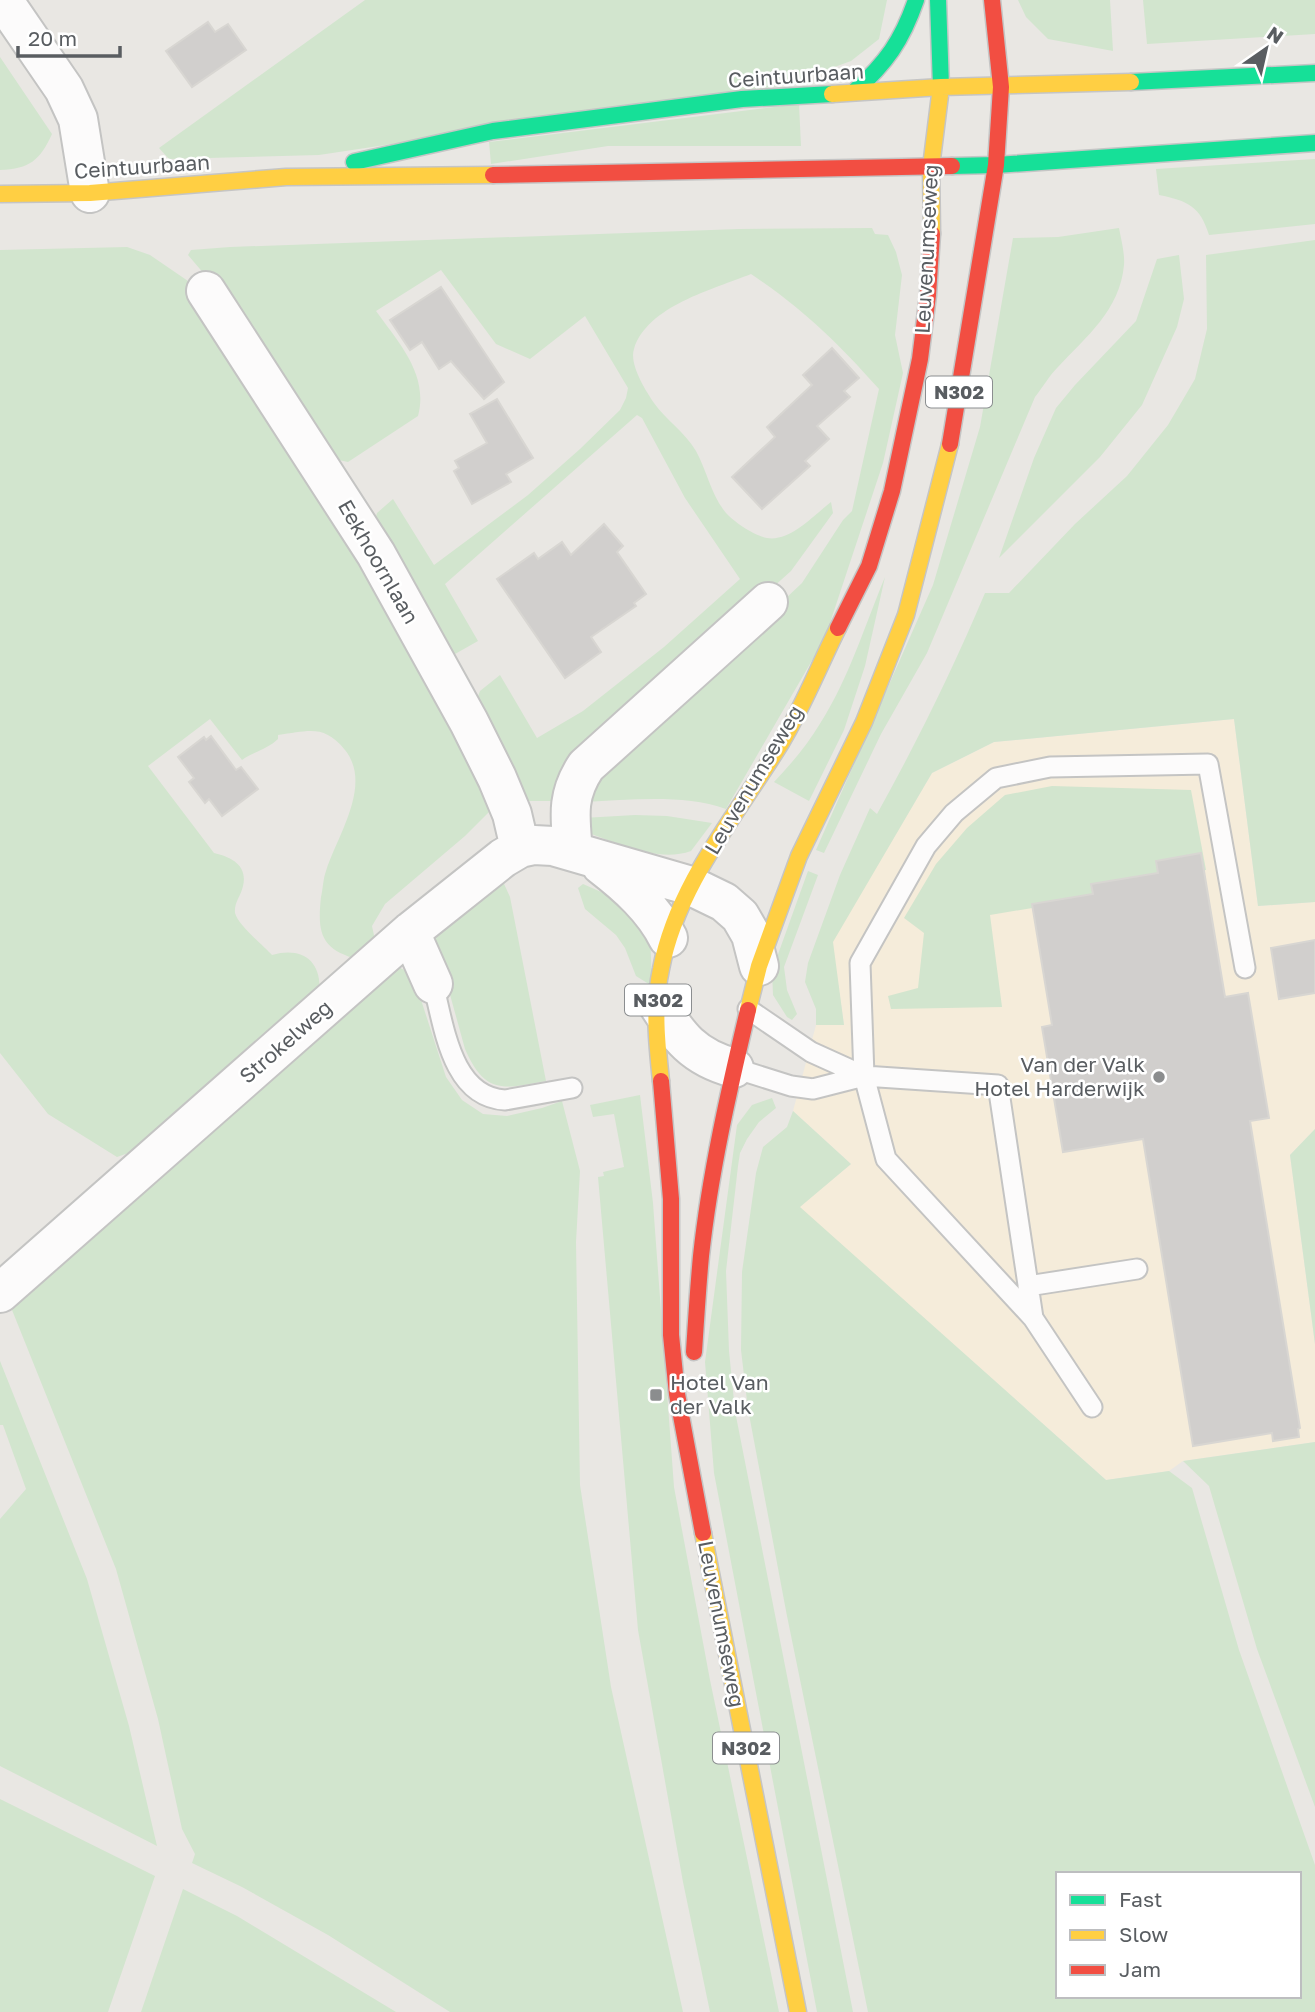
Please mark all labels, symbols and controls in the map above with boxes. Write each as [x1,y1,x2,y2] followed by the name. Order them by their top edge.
[18,14,119,58] scale bar
[1231,14,1301,84] north arrow
[1263,21,1288,48] text: N
[28,25,77,51] text: 20 m
[727,57,865,93] street label: Ceintuurbaan
[73,148,211,184] street label: Ceintuurbaan
[909,164,943,334] street label: Leuvenumseweg
[926,376,992,408] road number: N302
[333,495,425,628] street label: Eekhoornlaan
[698,700,808,859] street label: Leuvenumseweg
[625,984,691,1016] road number: N302
[234,994,337,1088] street label: Strokelweg
[974,1051,1145,1101] place label: Van der Valk Hotel Harderwijk
[1151,1069,1167,1085] marker: Van der Valk Hotel Harderwijk
[670,1369,769,1419] place label: Hotel Van der Valk
[648,1387,664,1403] marker: Hotel Van der Valk
[693,1538,751,1709] street label: Leuvenumseweg
[713,1732,779,1764] road number: N302
[1056,1872,1301,1998] legend
[1119,1886,1162,1912] text: Fast
[1119,1921,1168,1947] text: Slow
[1119,1956,1161,1982] text: Jam

